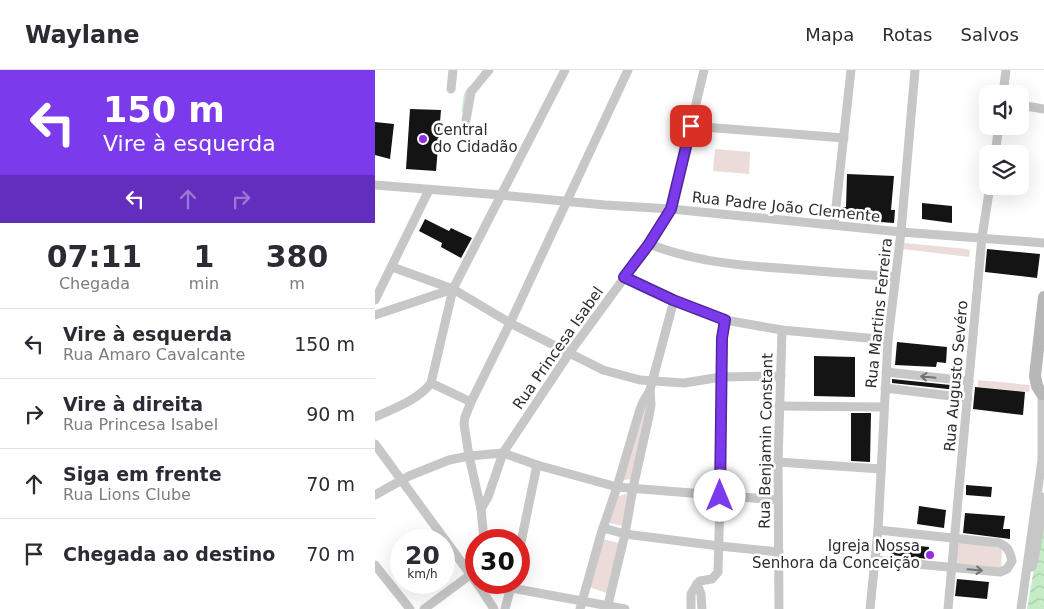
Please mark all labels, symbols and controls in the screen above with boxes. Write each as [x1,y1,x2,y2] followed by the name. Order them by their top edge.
[25,21,140,49] text: Waylane
[805,24,854,45] text: Mapa
[882,24,933,45] text: Rotas
[961,24,1019,45] text: Salvos
[979,85,1029,195] map controls
[979,85,1029,135] button: sound
[20,90,85,155] icon: left
[103,90,225,130] text: 150 m
[670,105,712,147] pin
[677,112,705,140] icon: arrive
[433,121,518,156] place label: Central do Cidadão
[103,131,276,156] text: Vire à esquerda
[417,133,429,145] marker: Central do Cidadão
[979,145,1029,195] button: layers
[121,185,149,213] icon: left
[174,185,202,213] icon: ahead
[227,185,255,213] icon: right
[691,188,881,226] street label: Rua Padre João Clemente
[862,237,896,389] street label: Rua Martins Ferreira
[47,239,142,274] text: 07:11
[193,239,214,274] text: 1
[266,239,328,274] text: 380
[59,274,130,293] text: Chegada
[189,274,219,293] text: min
[289,274,305,293] text: m
[509,283,607,413] street label: Rua Princesa Isabel
[940,300,972,452] street label: Rua Augusto Sevéro
[63,323,232,345] text: Vire à esquerda
[20,330,48,358] icon: left
[294,333,355,355] text: 150 m
[63,345,245,364] text: Rua Amaro Cavalcante
[755,353,777,529] street label: Rua Benjamin Constant
[920,372,936,382] one-way arrow
[63,393,203,415] text: Vire à direita
[20,400,48,428] icon: right
[306,403,355,425] text: 90 m
[63,415,218,434] text: Rua Princesa Isabel
[63,463,222,485] text: Siga em frente
[693,469,745,521] position arrow
[20,470,48,498] icon: ahead
[306,473,355,495] text: 70 m
[63,485,191,504] text: Rua Lions Clube
[465,529,530,594] speed limit sign: 30
[752,537,920,572] place label: Igreja Nossa Senhora da Conceição
[20,540,48,568] icon: arrive
[405,541,440,570] text: 20
[63,543,275,565] text: Chegada ao destino
[306,543,355,565] text: 70 m
[924,549,936,561] marker: Igreja Nossa Senhora da Conceição
[967,565,983,575] one-way arrow
[407,567,438,581] text: km/h

